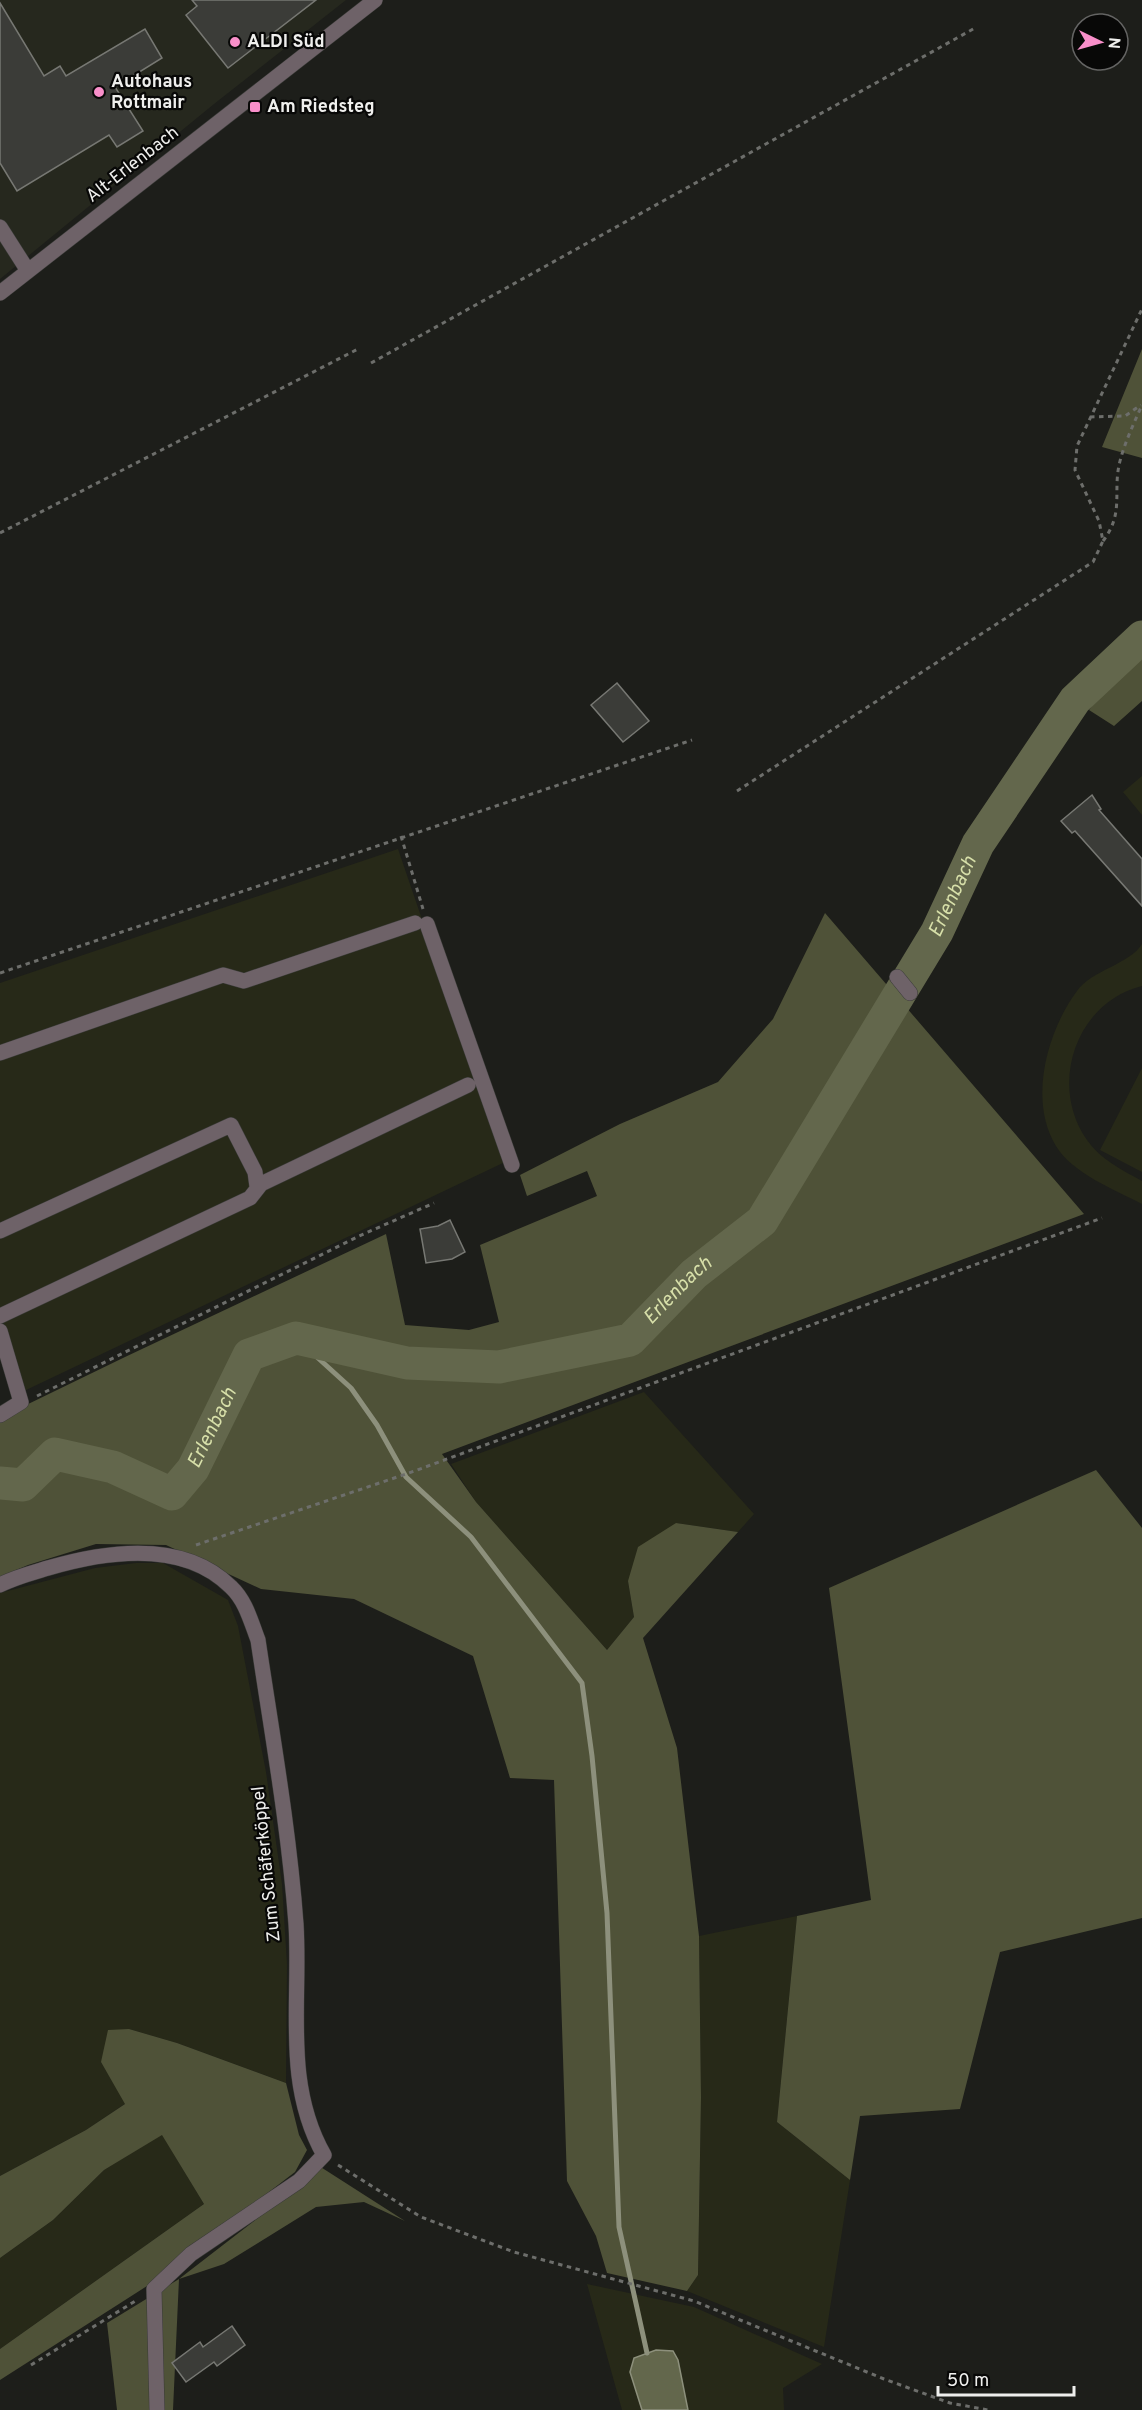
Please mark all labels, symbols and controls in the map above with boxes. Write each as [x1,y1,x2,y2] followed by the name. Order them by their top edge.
[1070,12,1130,72] north arrow
[247,31,325,54] place label: ALDI Süd
[228,35,242,49] marker: ALDI Süd
[1102,37,1123,50] text: N
[111,71,192,115] place label: Autohaus Rottmair
[92,85,106,99] marker: Autohaus Rottmair
[267,96,375,119] place label: Am Riedsteg
[248,100,262,114] marker: Am Riedsteg
[82,122,184,208] street label: Alt-Erlenbach
[923,852,984,942] water label: Erlenbach
[638,1251,718,1331] water label: Erlenbach
[182,1383,244,1473] water label: Erlenbach
[247,1785,287,1943] street label: Zum Schäferköppel
[938,2359,1074,2397] scale bar
[947,2370,989,2393] text: 50 m

